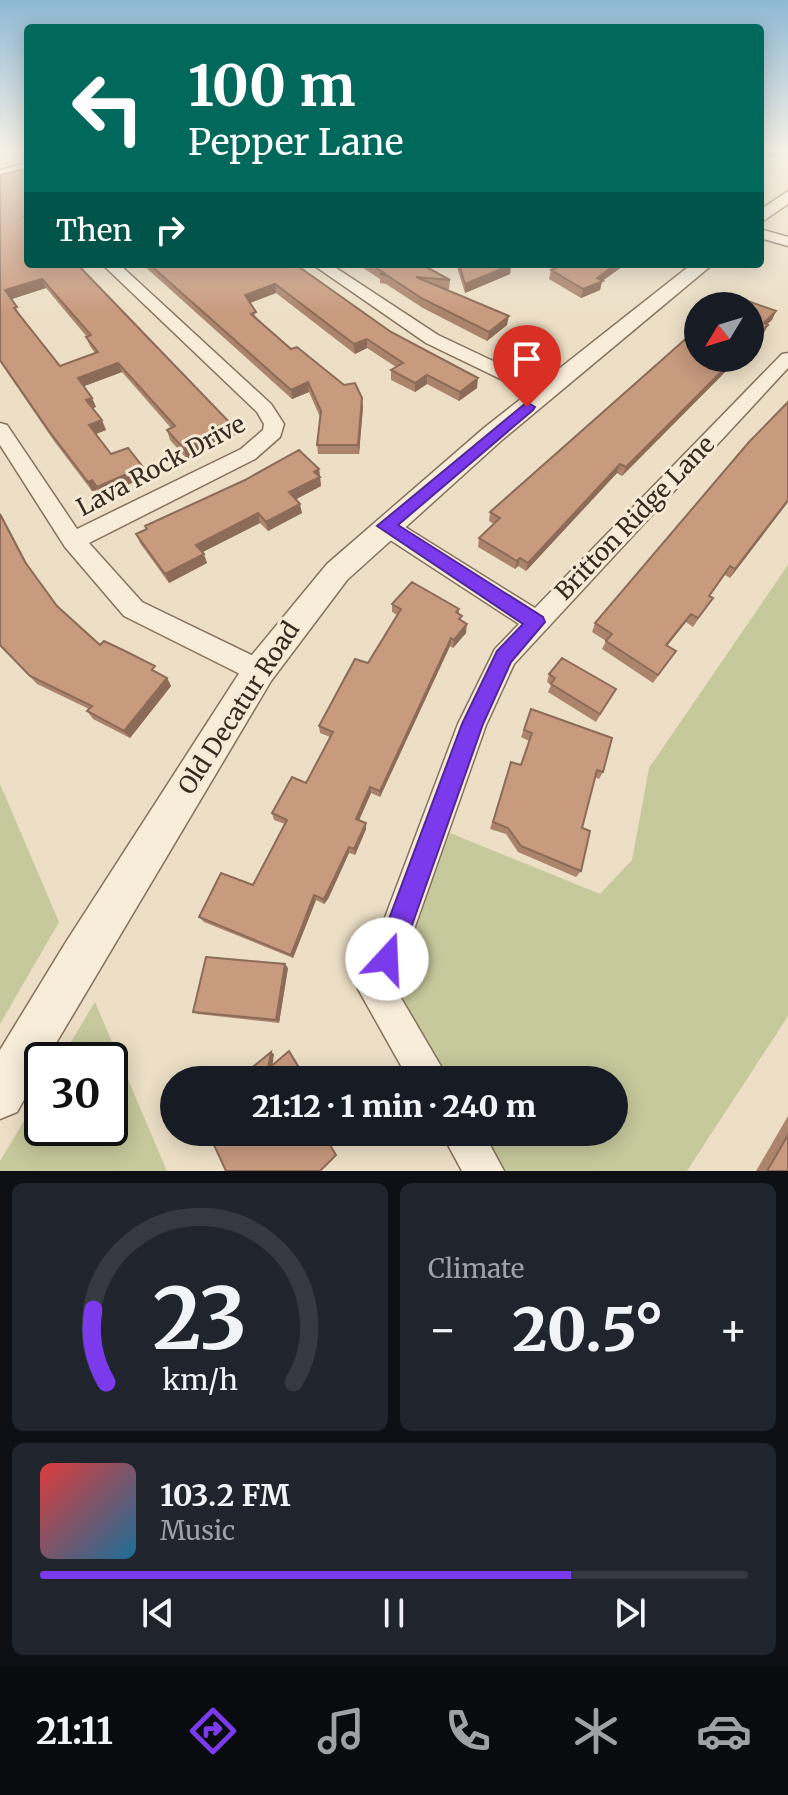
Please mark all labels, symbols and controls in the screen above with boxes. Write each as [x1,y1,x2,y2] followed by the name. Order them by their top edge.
[188,51,356,121] text: 100 m
[56,56,160,160] icon: left
[188,120,404,165] text: Pepper Lane
[148,208,192,252] icon: right
[56,211,132,249] text: Then
[684,292,764,372] north arrow
[684,292,764,372] map controls
[493,325,561,407] pin
[505,337,549,381] icon: arrive
[71,408,250,523] street label: Lava Rock Drive
[548,429,721,606] street label: Britton Ridge Lane
[171,615,306,800] street label: Old Decatur Road
[345,917,429,1001] position arrow
[24,1042,128,1146] speed limit sign: 30
[252,1087,536,1125] text: 21:12 · 1 min · 240 m
[428,1252,524,1285] text: Climate
[153,1267,247,1372] text: 23
[512,1292,664,1367] text: 20.5°
[428,1302,457,1357] text: −
[719,1302,748,1357] text: +
[162,1362,238,1398] text: km/h
[160,1476,290,1514] text: 103.2 FM
[160,1514,235,1547] text: Music
[136,1591,180,1635] icon: previous
[372,1591,416,1635] icon: pause
[608,1591,652,1635] icon: next
[185,1703,241,1759] icon: directions
[313,1703,369,1759] icon: music
[440,1703,496,1759] icon: phone
[568,1703,624,1759] icon: climate
[696,1703,752,1759] icon: car
[36,1709,113,1754] text: 21:11

